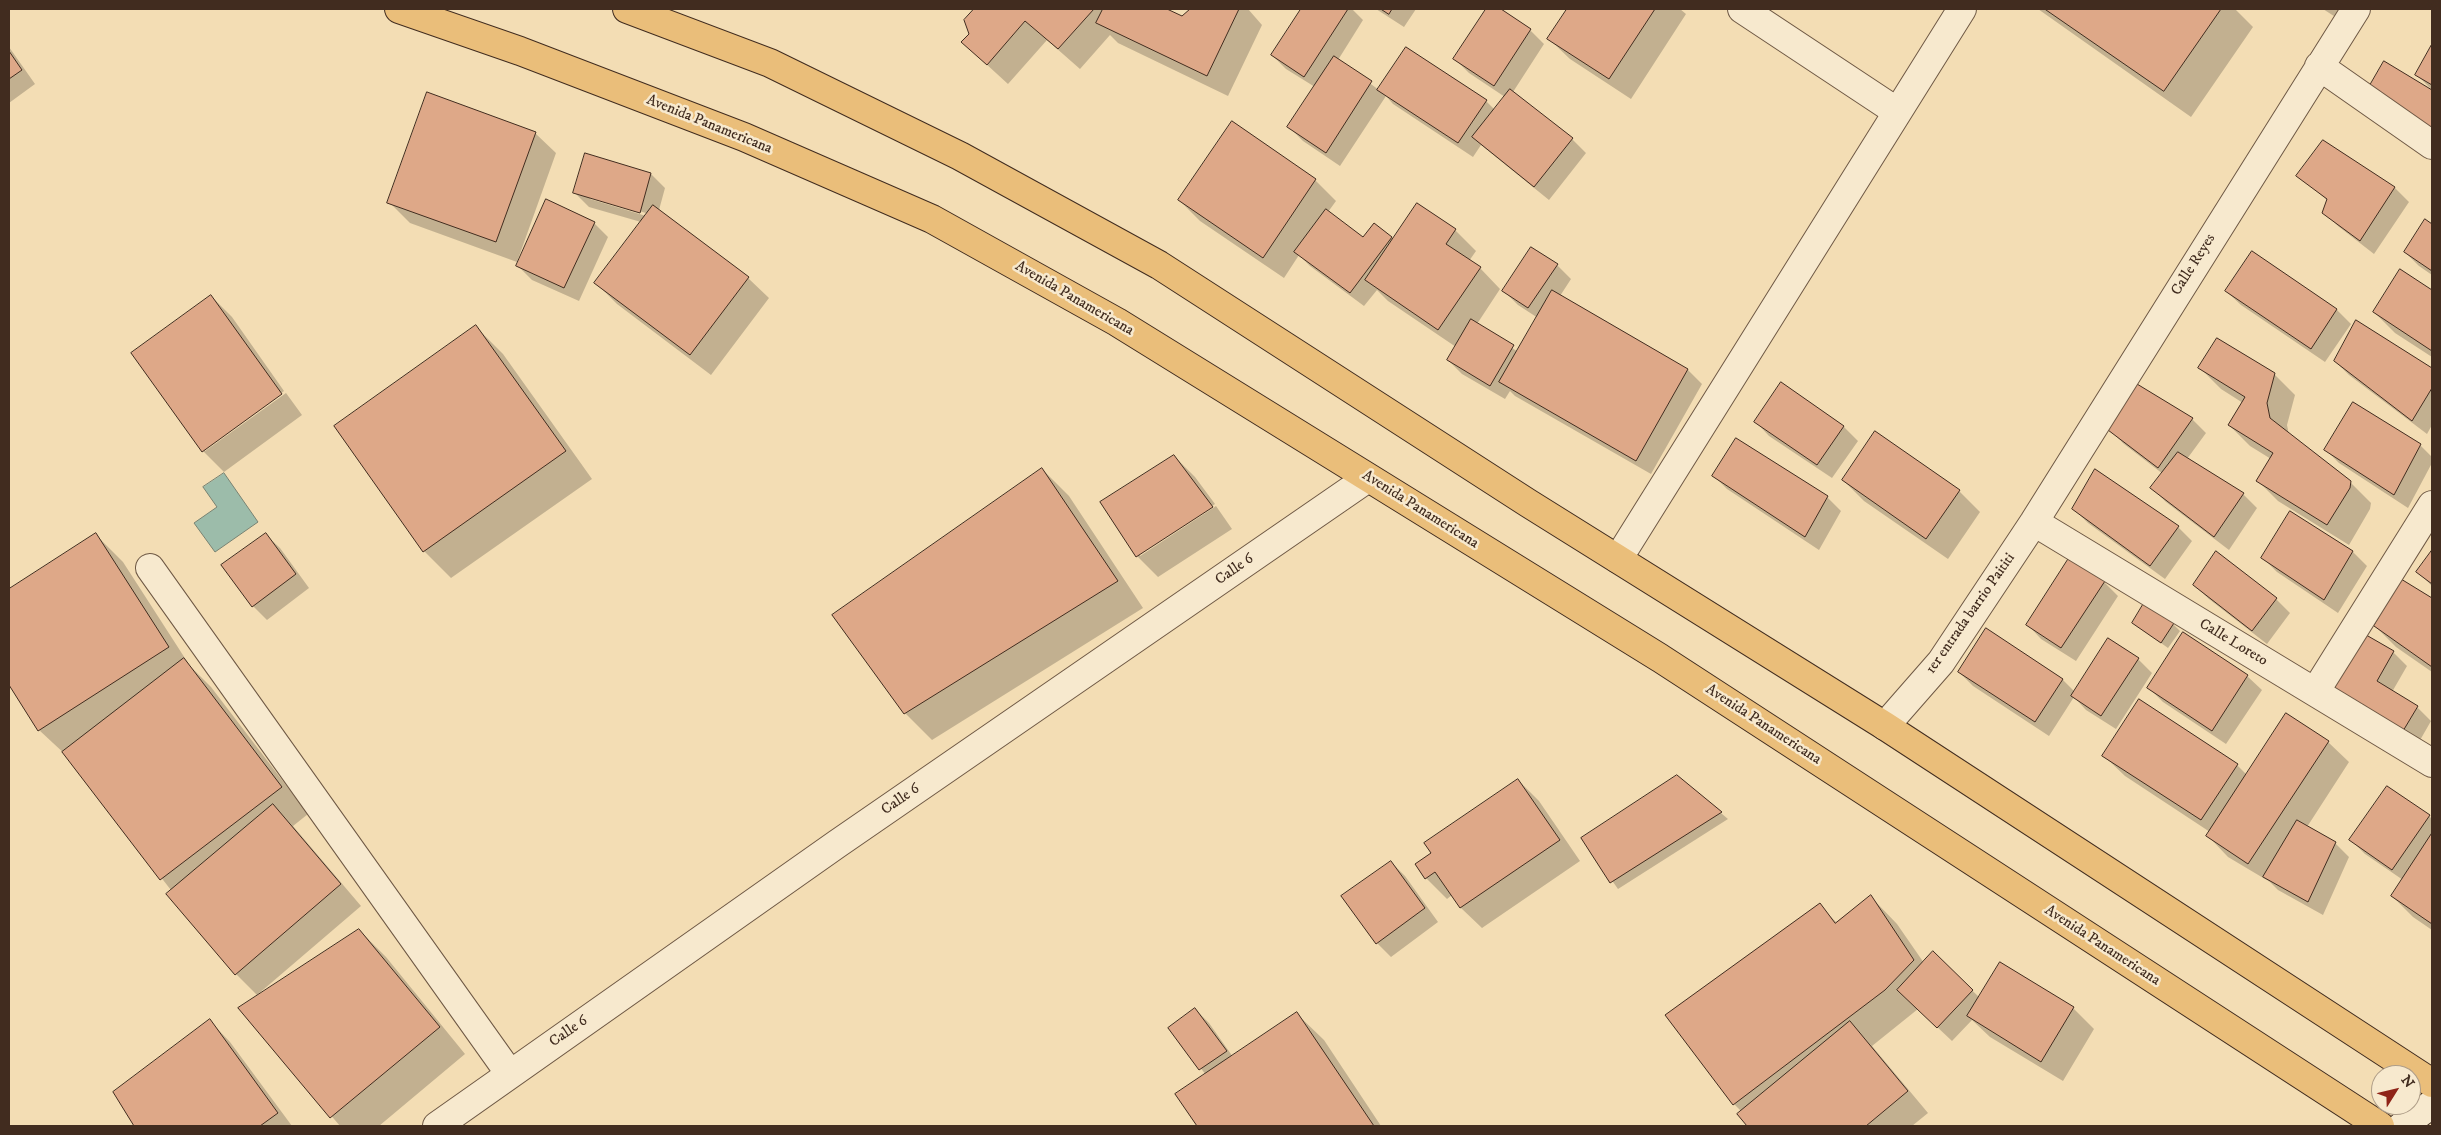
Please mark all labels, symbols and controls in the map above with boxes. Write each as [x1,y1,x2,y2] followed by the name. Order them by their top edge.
[643,92,775,158] street label: Avenida Panamericana
[2168,231,2220,299] street label: Calle Reyes
[1011,258,1137,340] street label: Avenida Panamericana
[1358,467,1482,553] street label: Avenida Panamericana
[1212,550,1258,590] street label: Calle 6
[1922,550,2020,678] street label: 1er entrada barrio Paititi
[2196,616,2270,670] street label: Calle Loreto
[1702,681,1824,769] street label: Avenida Panamericana
[878,780,924,820] street label: Calle 6
[2041,902,2163,990] street label: Avenida Panamericana
[546,1012,592,1052] street label: Calle 6
[2371,1065,2421,1115] north arrow
[2397,1072,2418,1092] text: N

